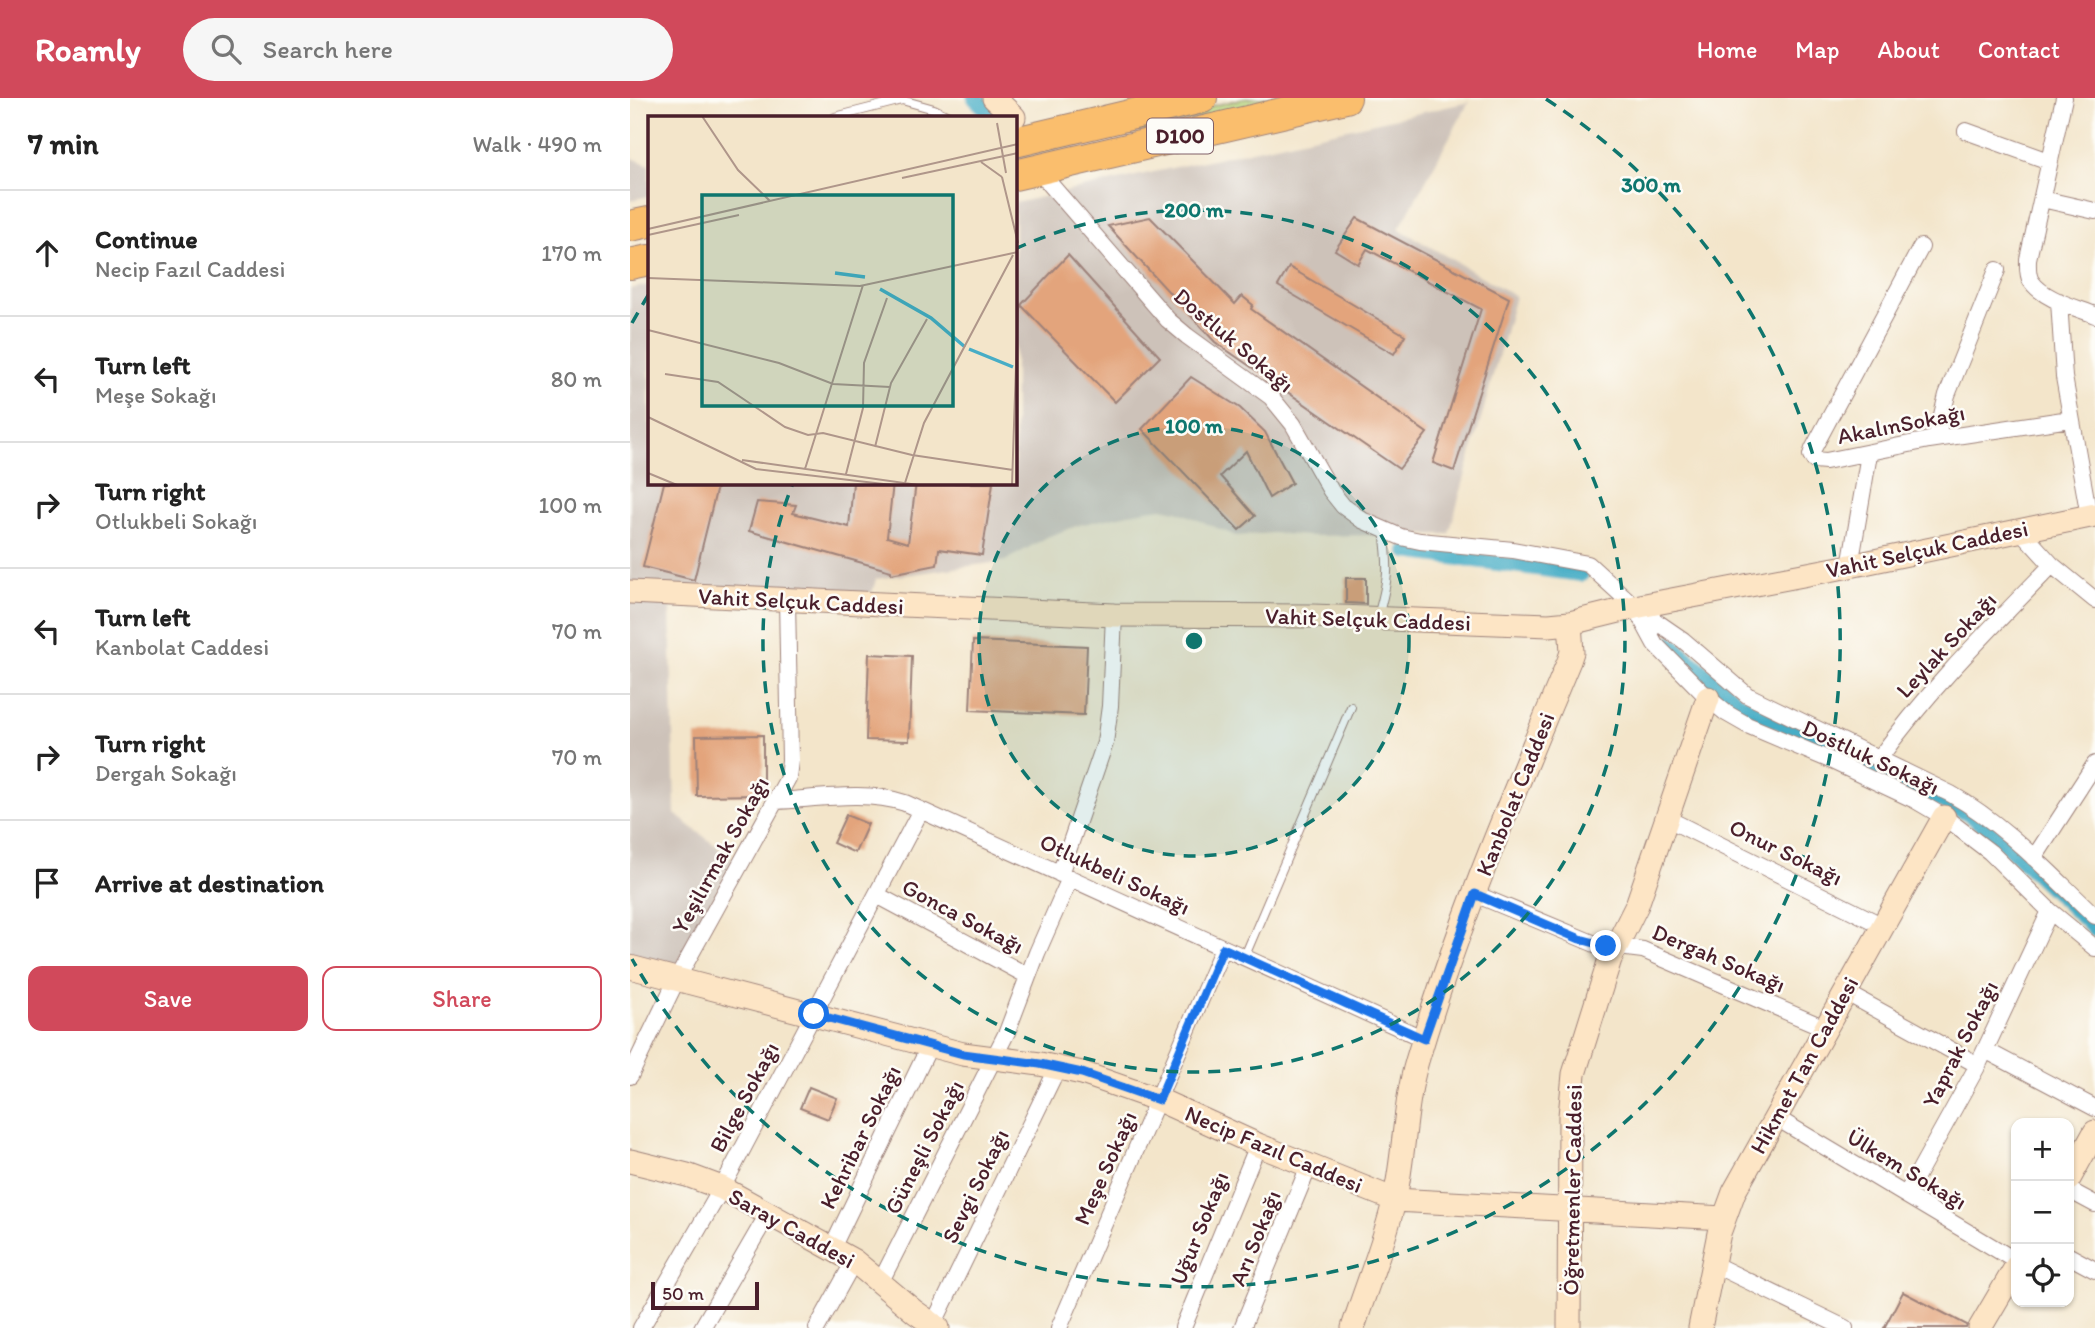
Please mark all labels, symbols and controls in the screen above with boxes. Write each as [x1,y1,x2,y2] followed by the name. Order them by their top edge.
[183,18,673,81] search box
[35,30,141,69] text: Roamly
[207,30,245,68] icon: search
[263,33,393,65] text: Search here
[1697,35,1757,64] text: Home
[1795,35,1839,64] text: Map
[1877,35,1940,64] text: About
[1978,35,2060,64] text: Contact
[648,116,1017,485] inset map
[1147,118,1213,154] road number: D100
[28,125,99,162] text: 7 min
[473,130,602,158] text: Walk · 490 m
[1621,172,1681,197] text: 300 m
[1164,197,1224,222] text: 200 m
[95,223,198,255] text: Continue
[28,234,66,272] icon: ahead
[541,239,602,267] text: 170 m
[95,255,285,283] text: Necip Fazıl Caddesi
[1168,282,1300,398] street label: Dostluk Sokağı
[95,349,191,381] text: Turn left
[28,360,66,398] icon: left
[551,365,602,393] text: 80 m
[95,381,217,409] text: Meşe Sokağı
[1835,398,1967,450] street label: AkalınSokağı
[1165,413,1223,438] text: 100 m
[95,475,206,507] text: Turn right
[28,486,66,524] icon: right
[538,491,602,519] text: 100 m
[95,507,257,535] text: Otlukbeli Sokağı
[1823,514,2031,584] street label: Vahit Selçuk Caddesi
[697,582,905,620] street label: Vahit Selçuk Caddesi
[1890,586,2002,704] street label: Leylak Sokağı
[95,601,191,633] text: Turn left
[1265,601,1471,637] street label: Vahit Selçuk Caddesi
[28,612,66,650] icon: left
[552,617,602,645] text: 70 m
[1182,629,1206,653] centre of rings
[95,633,269,661] text: Kanbolat Caddesi
[1469,708,1561,880] street label: Kanbolat Caddesi
[1798,713,1944,801] street label: Dostluk Sokağı
[95,727,206,759] text: Turn right
[28,738,66,776] icon: right
[552,743,602,771] text: 70 m
[95,759,237,787] text: Dergah Sokağı
[665,772,775,938] street label: Yeşilırmak Sokağı
[1725,813,1847,891] street label: Onur Sokağı
[1035,827,1195,921] street label: Otlukbeli Sokağı
[28,864,66,902] icon: arrive
[95,867,324,899] text: Arrive at destination
[897,872,1029,960] street label: Gonca Sokağı
[1648,917,1790,999] street label: Dergah Sokağı
[1590,930,1621,961] route end
[28,966,308,1031] button: Save
[322,966,602,1031] button: Share
[1744,971,1864,1159] street label: Hikmet Tan Caddesi
[1916,976,2004,1112] street label: Yaprak Sokağı
[798,998,829,1029] route start
[703,1037,785,1157] street label: Bilge Sokağı
[813,1061,907,1213] street label: Kehribar Sokağı
[878,1075,970,1219] street label: Güneşli Sokağı
[1556,1084,1588,1296] street label: Öğretmenler Caddesi
[1181,1099,1367,1199] street label: Necip Fazıl Caddesi
[1067,1107,1143,1229] street label: Meşe Sokağı
[2011,1118,2074,1307] map controls
[2011,1118,2074,1181] button: +
[1842,1122,1972,1216] street label: Ülkem Sokağı
[935,1124,1015,1248] street label: Sevgi Sokağı
[1164,1167,1234,1289] street label: Uğur Sokağı
[2011,1181,2074,1244] button: −
[724,1182,860,1274] street label: Saray Caddesi
[1223,1186,1287,1290] street label: Arı Sokağı
[2011,1244,2074,1307] button: locate
[651,1279,760,1311] scale bar
[662,1282,704,1305] text: 50 m

